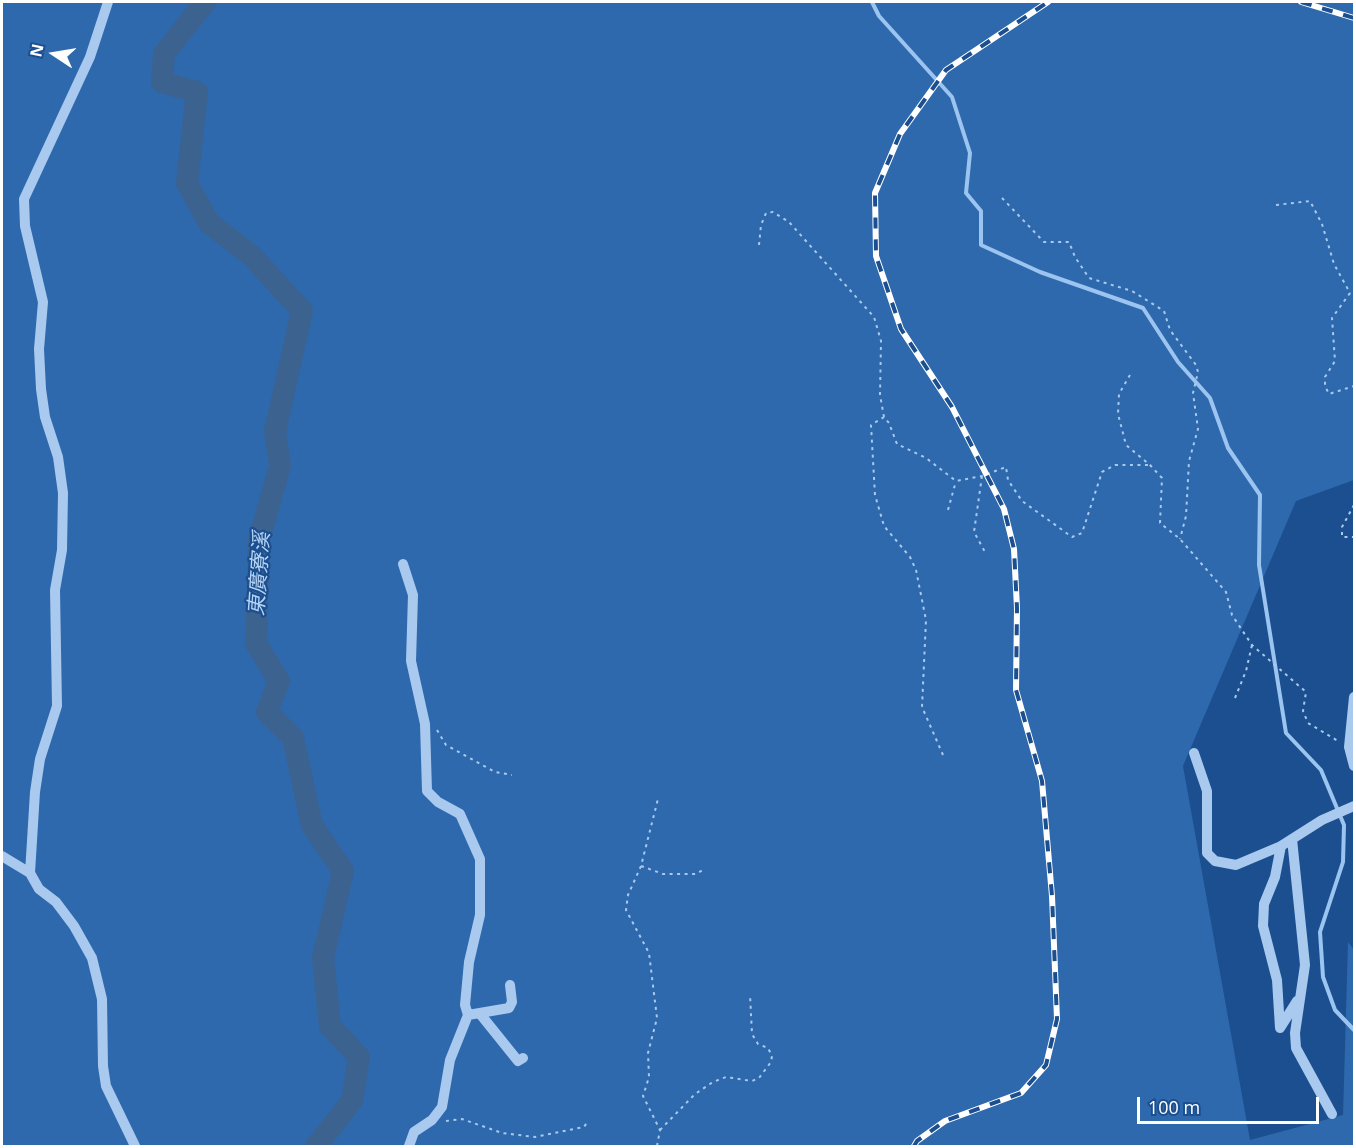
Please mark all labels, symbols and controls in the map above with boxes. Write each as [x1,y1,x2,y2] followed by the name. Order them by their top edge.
[24,24,84,84] north arrow
[24,42,49,59] text: N
[245,531,275,617] water label: 東廣寮溪
[1140,1085,1322,1123] scale bar
[1148,1095,1200,1119] text: 100 m

